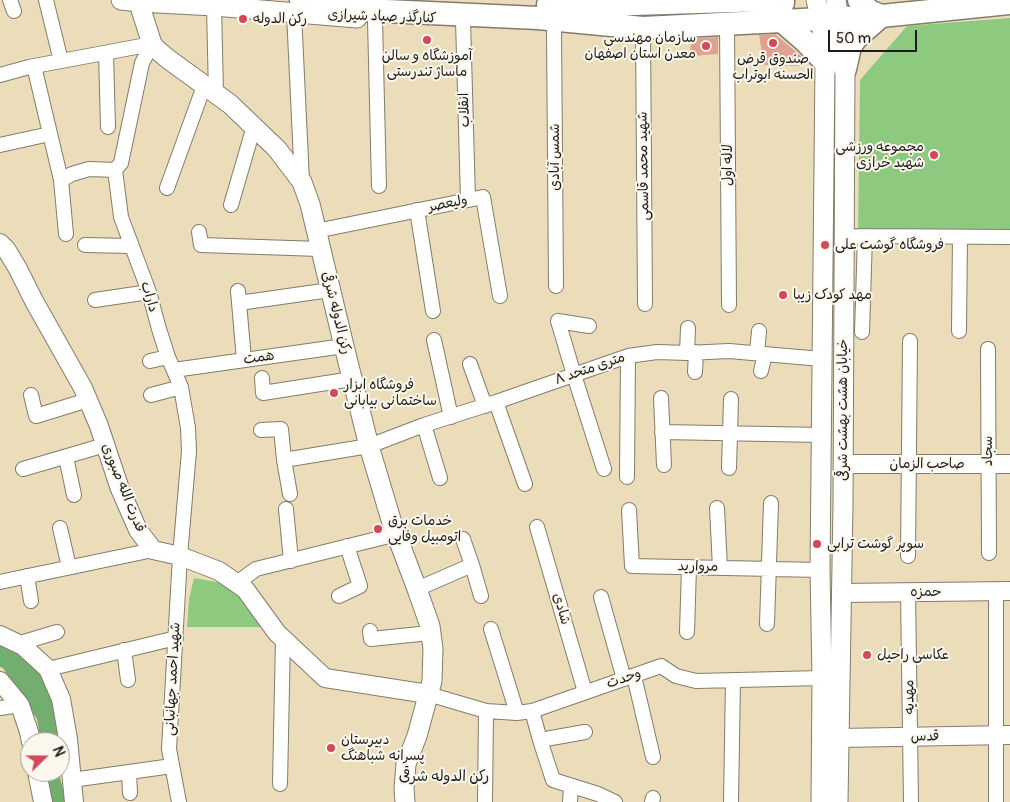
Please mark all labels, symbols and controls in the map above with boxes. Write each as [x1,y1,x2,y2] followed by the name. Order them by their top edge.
[327,7,437,27] street label: کنارگذر صیاد شیرازی
[253,11,307,27] place label: رکن الدوله
[237,13,249,25] marker: رکن الدوله
[830,20,919,52] scale bar
[836,29,871,48] text: 50 m
[585,30,696,62] place label: سازمان مهندسی معدن استان اصفهان
[421,34,433,46] marker: آموزشگاه و سالن ماساژ تندرستی
[767,37,779,49] marker: صندوق قرض الحسنه ابوتراب
[700,40,712,52] marker: سازمان مهندسی معدن استان اصفهان
[382,48,472,80] place label: آموزشگاه و سالن ماساژ تندرستی
[732,51,814,84] place label: صندوق قرض الحسنه ابوتراب
[456,92,474,128] street label: انقلاب
[635,111,653,221] street label: شهید محمد قاسمی
[547,123,563,191] street label: شمس آبادی
[836,139,924,172] place label: مجموعه ورزشی شهید خرازی
[720,144,736,186] street label: لاله اول
[928,149,940,161] marker: مجموعه ورزشی شهید خرازی
[427,192,469,216] street label: ولیعصر
[835,237,944,253] place label: فروشگاه گوشت علی
[819,239,831,251] marker: فروشگاه گوشت علی
[318,270,354,356] street label: رکن الدوله شرقی
[136,280,162,314] street label: داراب
[793,287,872,303] place label: مهد کودک زیبا
[777,289,789,301] marker: مهد کودک زیبا
[835,339,851,481] street label: خیابان هشت بهشت شرقی
[242,348,276,368] street label: همت
[553,349,627,389] street label: ۸ متری متحد
[344,377,437,410] place label: فروشگاه ابزار ساختمانی بیابانی
[328,387,340,399] marker: فروشگاه ابزار ساختمانی بیابانی
[980,436,996,466] street label: سجاد
[98,441,148,535] street label: قدرت الله صبوری
[889,456,965,472] street label: صاحب الزمان
[388,513,461,546] place label: خدمات برق اتومبیل وفایی
[372,523,384,535] marker: خدمات برق اتومبیل وفایی
[827,536,924,552] place label: سوپر گوشت ترابی
[811,538,823,550] marker: سوپر گوشت ترابی
[678,558,718,576] street label: مروارید
[910,584,942,600] street label: حمزه
[549,591,573,627] street label: شادی
[162,622,184,736] street label: شهید احمد جهانبانی
[877,647,949,663] place label: عکاسی راحیل
[861,649,873,661] marker: عکاسی راحیل
[604,665,644,693] street label: وحدت
[901,679,919,715] street label: مهدیه
[911,728,939,746] street label: قدس
[20,732,70,782] north arrow
[341,732,424,764] place label: دبیرستان پسرانه شباهنگ
[325,742,337,754] marker: دبیرستان پسرانه شباهنگ
[49,744,68,759] text: N
[399,768,489,786] district label: رکن الدوله شرقی

